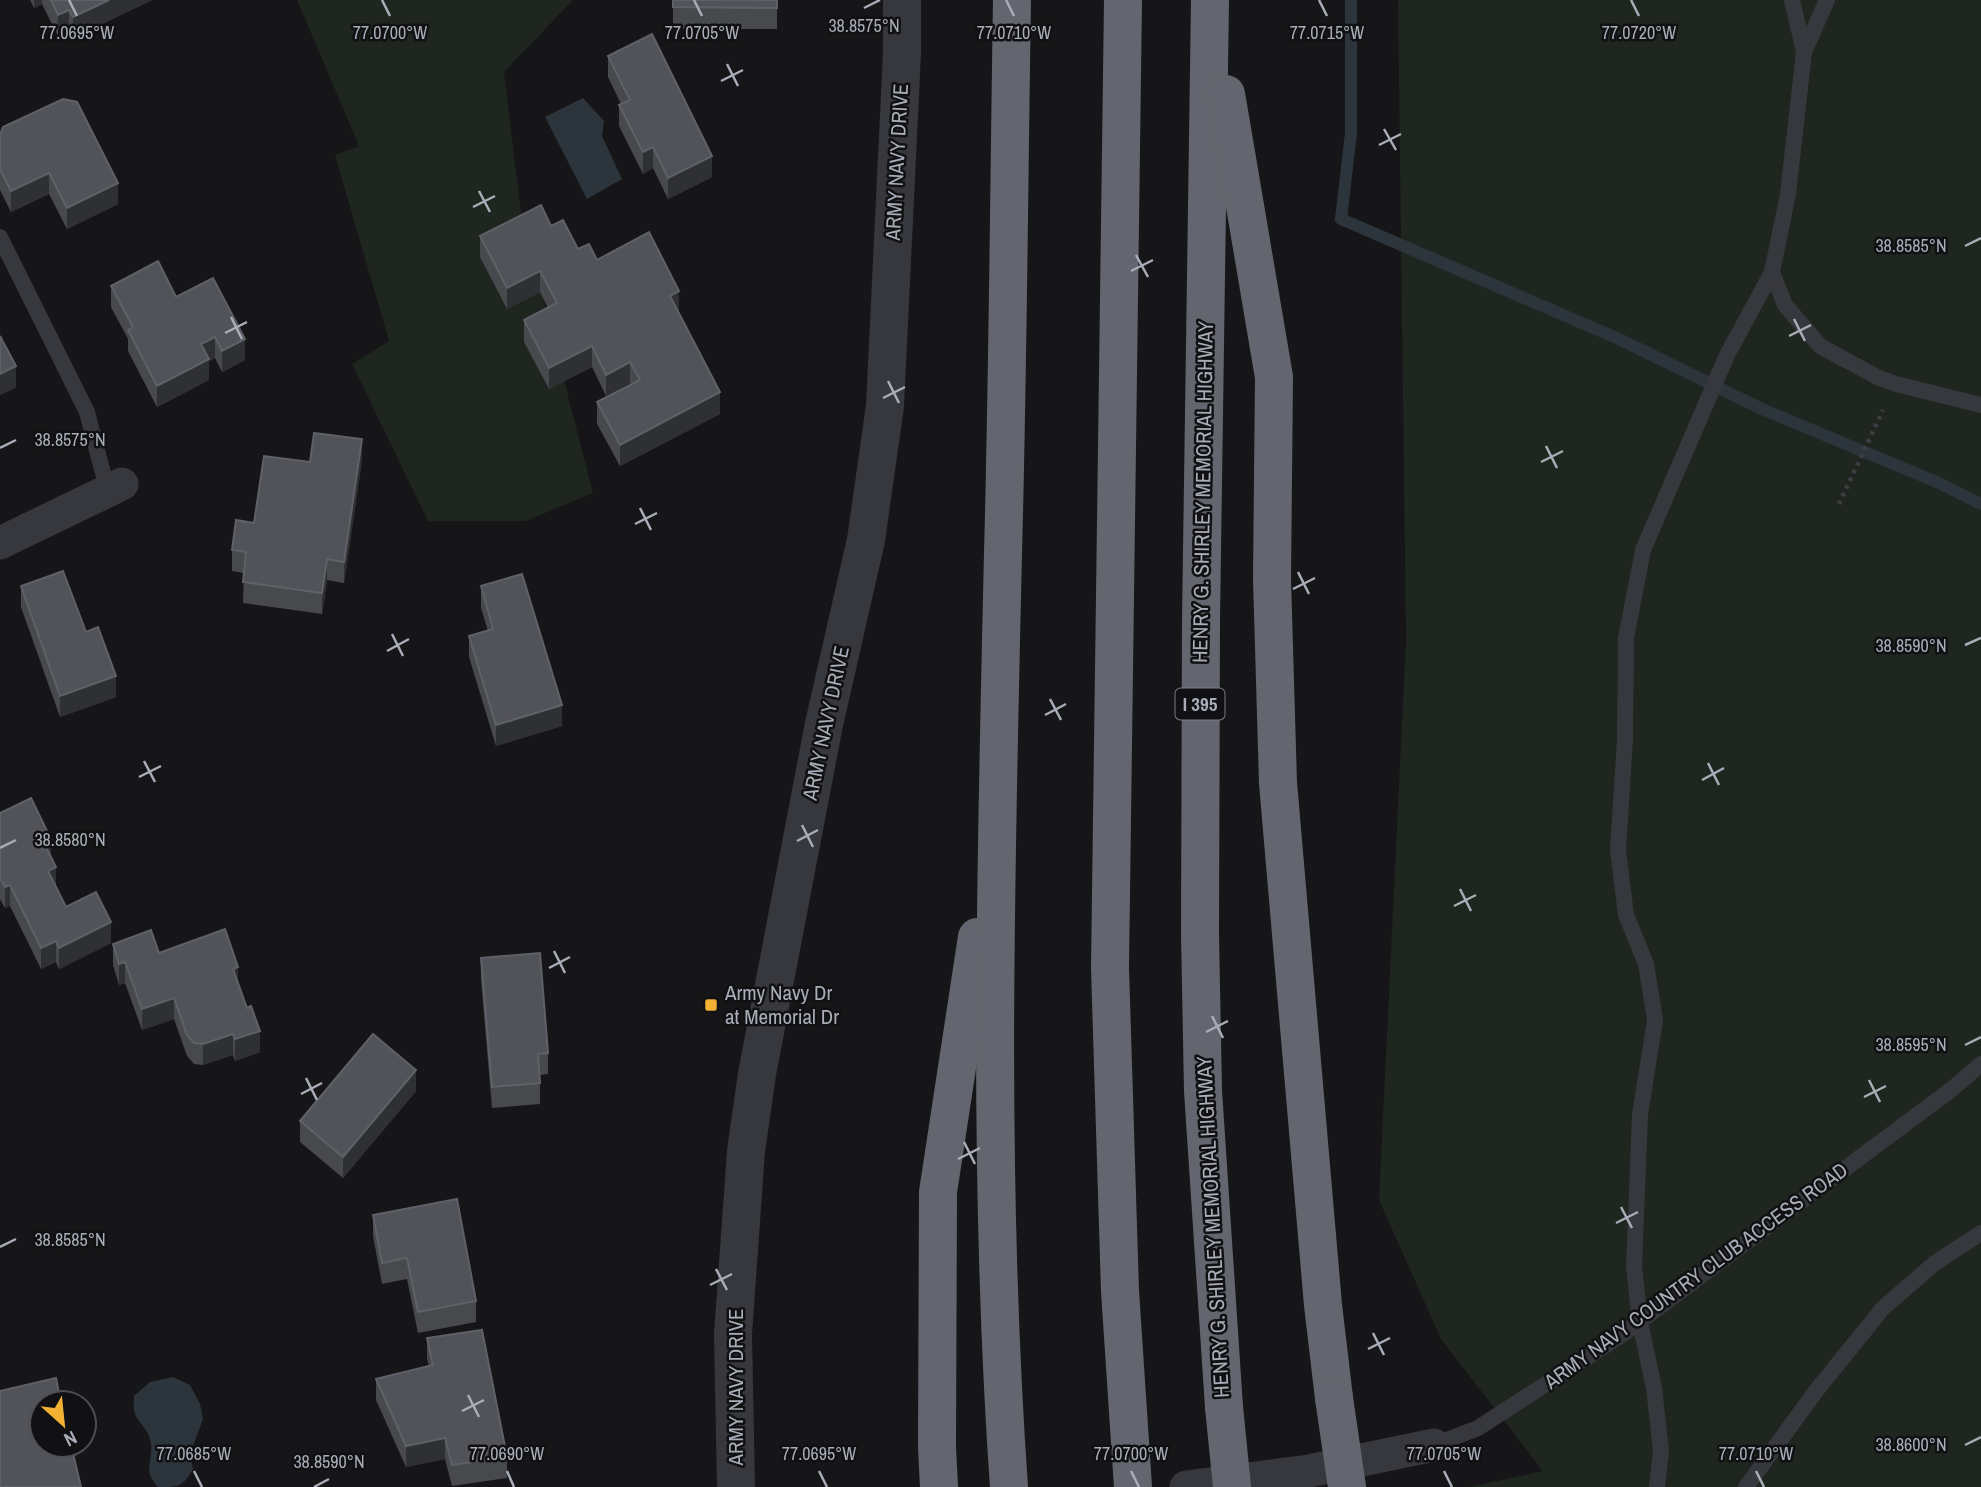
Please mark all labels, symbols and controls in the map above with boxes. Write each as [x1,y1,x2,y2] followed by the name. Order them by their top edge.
[828,13,900,38] text: 38.8575°N
[40,20,114,45] text: 77.0695°W
[353,20,427,45] text: 77.0700°W
[665,20,739,45] text: 77.0705°W
[977,20,1051,45] text: 77.0710°W
[1290,20,1364,45] text: 77.0715°W
[1602,20,1676,45] text: 77.0720°W
[878,83,915,242] street label: ARMY NAVY DRIVE
[1875,233,1947,258] text: 38.8585°N
[1185,320,1220,663] street label: HENRY G. SHIRLEY MEMORIAL HIGHWAY
[34,427,106,452] text: 38.8575°N
[1875,633,1947,658] text: 38.8590°N
[795,643,856,804] street label: ARMY NAVY DRIVE
[1176,688,1224,720] road number: I 395
[34,827,106,852] text: 38.8580°N
[724,978,839,1031] place label: Army Navy Dr at Memorial Dr
[703,997,719,1013] marker: Army Navy Dr at Memorial Dr
[1875,1032,1947,1057] text: 38.8595°N
[1189,1055,1236,1399] street label: HENRY G. SHIRLEY MEMORIAL HIGHWAY
[1537,1155,1853,1396] street label: ARMY NAVY COUNTRY CLUB ACCESS ROAD
[34,1227,106,1252] text: 38.8585°N
[721,1309,750,1467] street label: ARMY NAVY DRIVE
[28,1389,98,1459] north arrow
[60,1425,82,1453] text: N
[1875,1432,1947,1457] text: 38.8600°N
[157,1441,231,1466] text: 77.0685°W
[470,1441,544,1466] text: 77.0690°W
[782,1441,856,1466] text: 77.0695°W
[1094,1441,1168,1466] text: 77.0700°W
[1407,1441,1481,1466] text: 77.0705°W
[1719,1441,1793,1466] text: 77.0710°W
[293,1449,365,1474] text: 38.8590°N

